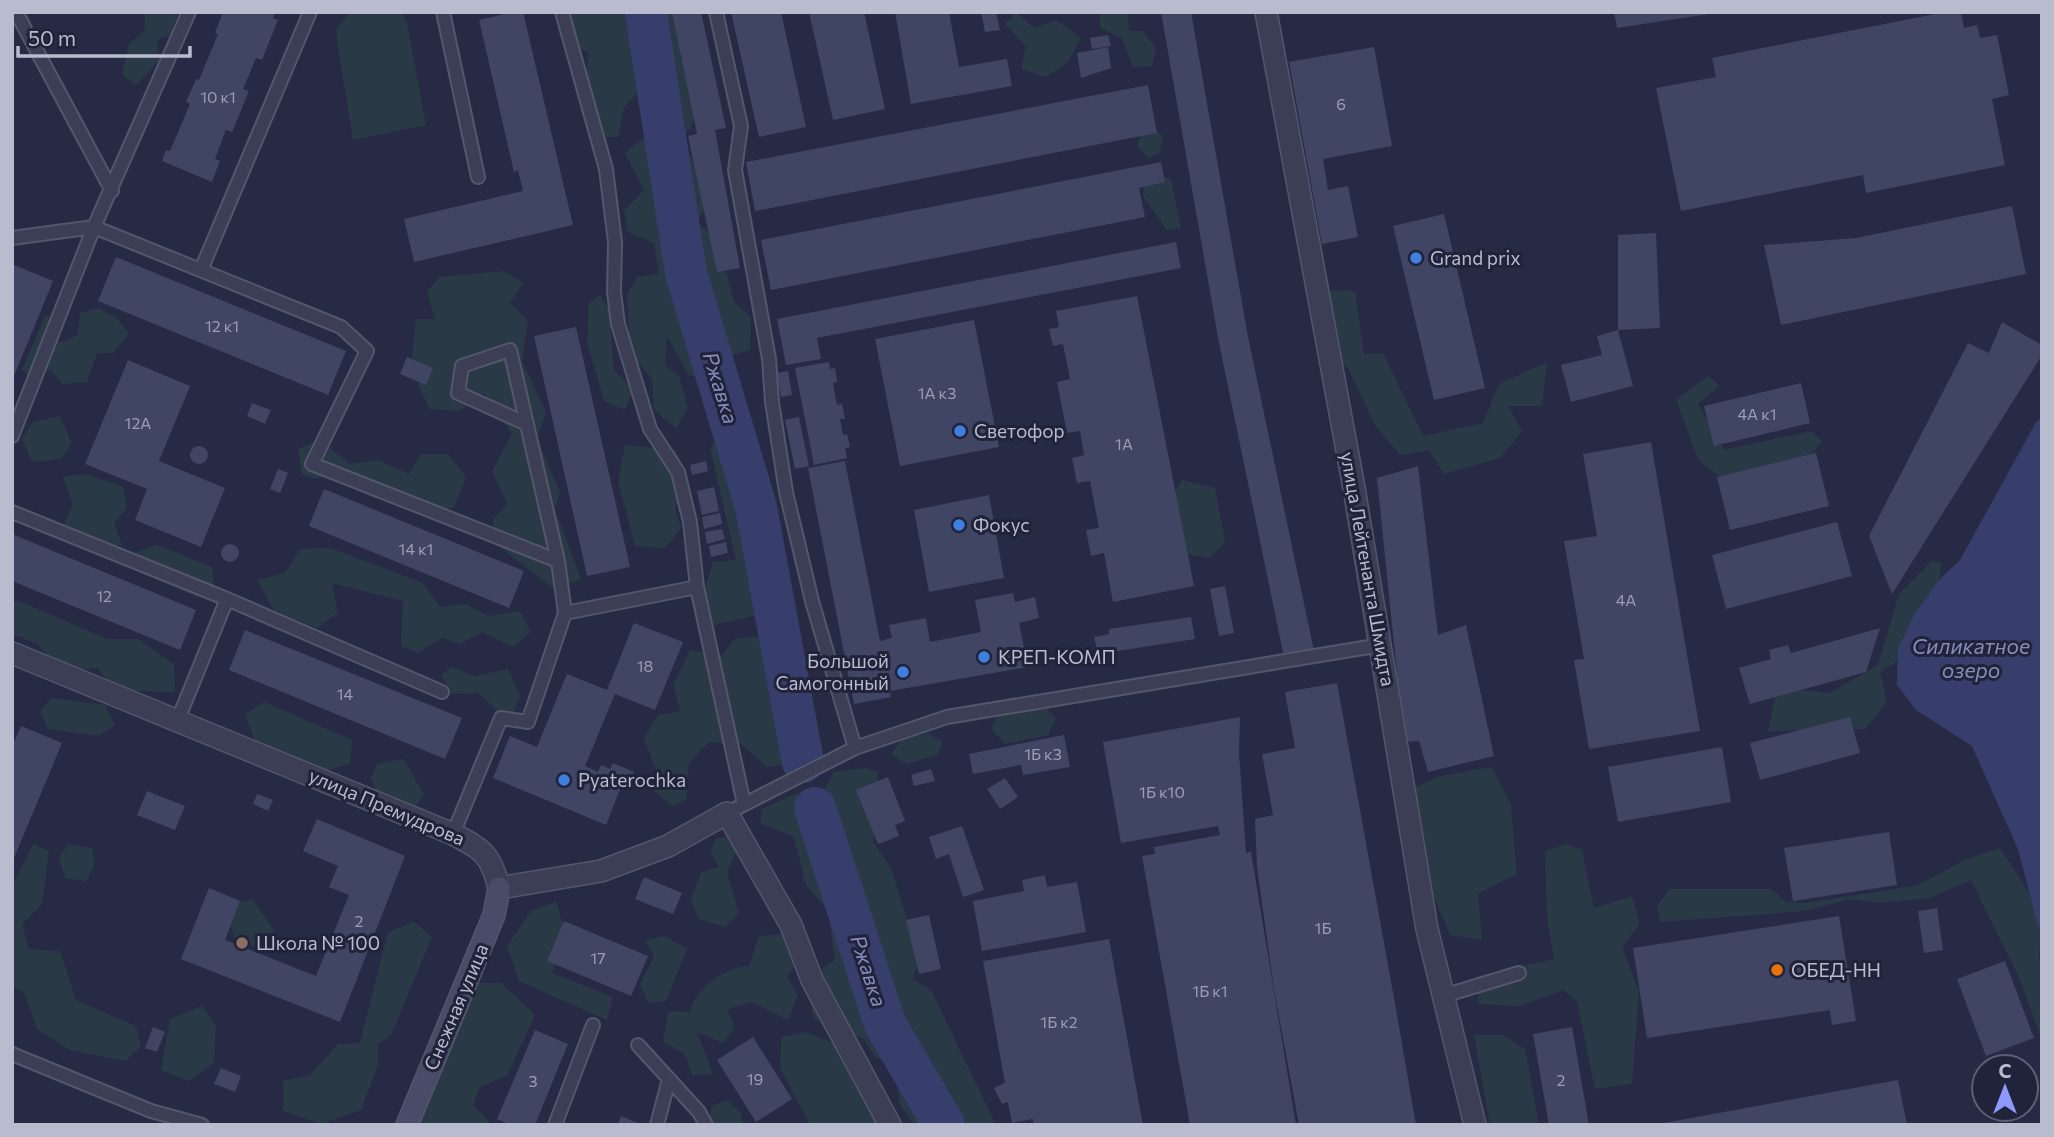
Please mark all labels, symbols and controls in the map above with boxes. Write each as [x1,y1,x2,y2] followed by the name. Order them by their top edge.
[18,14,189,58] scale bar
[28,25,76,50] text: 50 m
[200,87,236,106] house number: 10 к1
[1336,94,1346,113] house number: 6
[1430,246,1521,269] place label: Grand prix
[1408,250,1424,266] marker: Grand prix
[205,316,239,335] house number: 12 к1
[699,349,744,427] water label: Ржавка
[918,383,956,402] house number: 1А к3
[1737,404,1777,423] house number: 4А к1
[125,413,151,432] house number: 12А
[974,419,1065,442] place label: Светофор
[952,423,968,439] marker: Светофор
[1115,434,1133,453] house number: 1А
[1337,450,1400,688] street label: улица Лейтенанта Шмидта
[973,513,1030,536] place label: Фокус
[951,517,967,533] marker: Фокус
[399,539,433,558] house number: 14 к1
[96,586,112,605] house number: 12
[1616,590,1636,609] house number: 4А
[1912,633,2030,682] water label: Силикатное озеро
[998,645,1116,668] place label: КРЕП-КОМП
[775,649,889,694] place label: Большой Самогонный
[976,649,992,665] marker: КРЕП-КОМП
[637,656,653,675] house number: 18
[895,664,911,680] marker: Большой Самогонный
[337,684,354,703] house number: 14
[1024,744,1062,763] house number: 1Б к3
[306,763,469,850] street label: улица Премудрова
[578,768,686,791] place label: Pyaterochka
[556,772,572,788] marker: Pyaterochka
[1139,782,1185,801] house number: 1Б к10
[355,911,364,930] house number: 2
[1315,918,1331,937] house number: 1Б
[256,931,380,954] place label: Школа № 100
[846,932,893,1010] water label: Ржавка
[234,935,250,951] marker: Школа № 100
[419,940,493,1074] street label: Снежная улица
[590,948,606,967] house number: 17
[1791,958,1881,981] place label: ОБЕД-НН
[1769,962,1785,978] marker: ОБЕД-НН
[1192,981,1228,1000] house number: 1Б к1
[1040,1012,1078,1031] house number: 1Б к2
[1970,1053,2040,1123] north arrow
[1999,1059,2012,1082] text: С
[747,1069,763,1088] house number: 19
[1557,1070,1566,1089] house number: 2
[528,1071,538,1090] house number: 3

